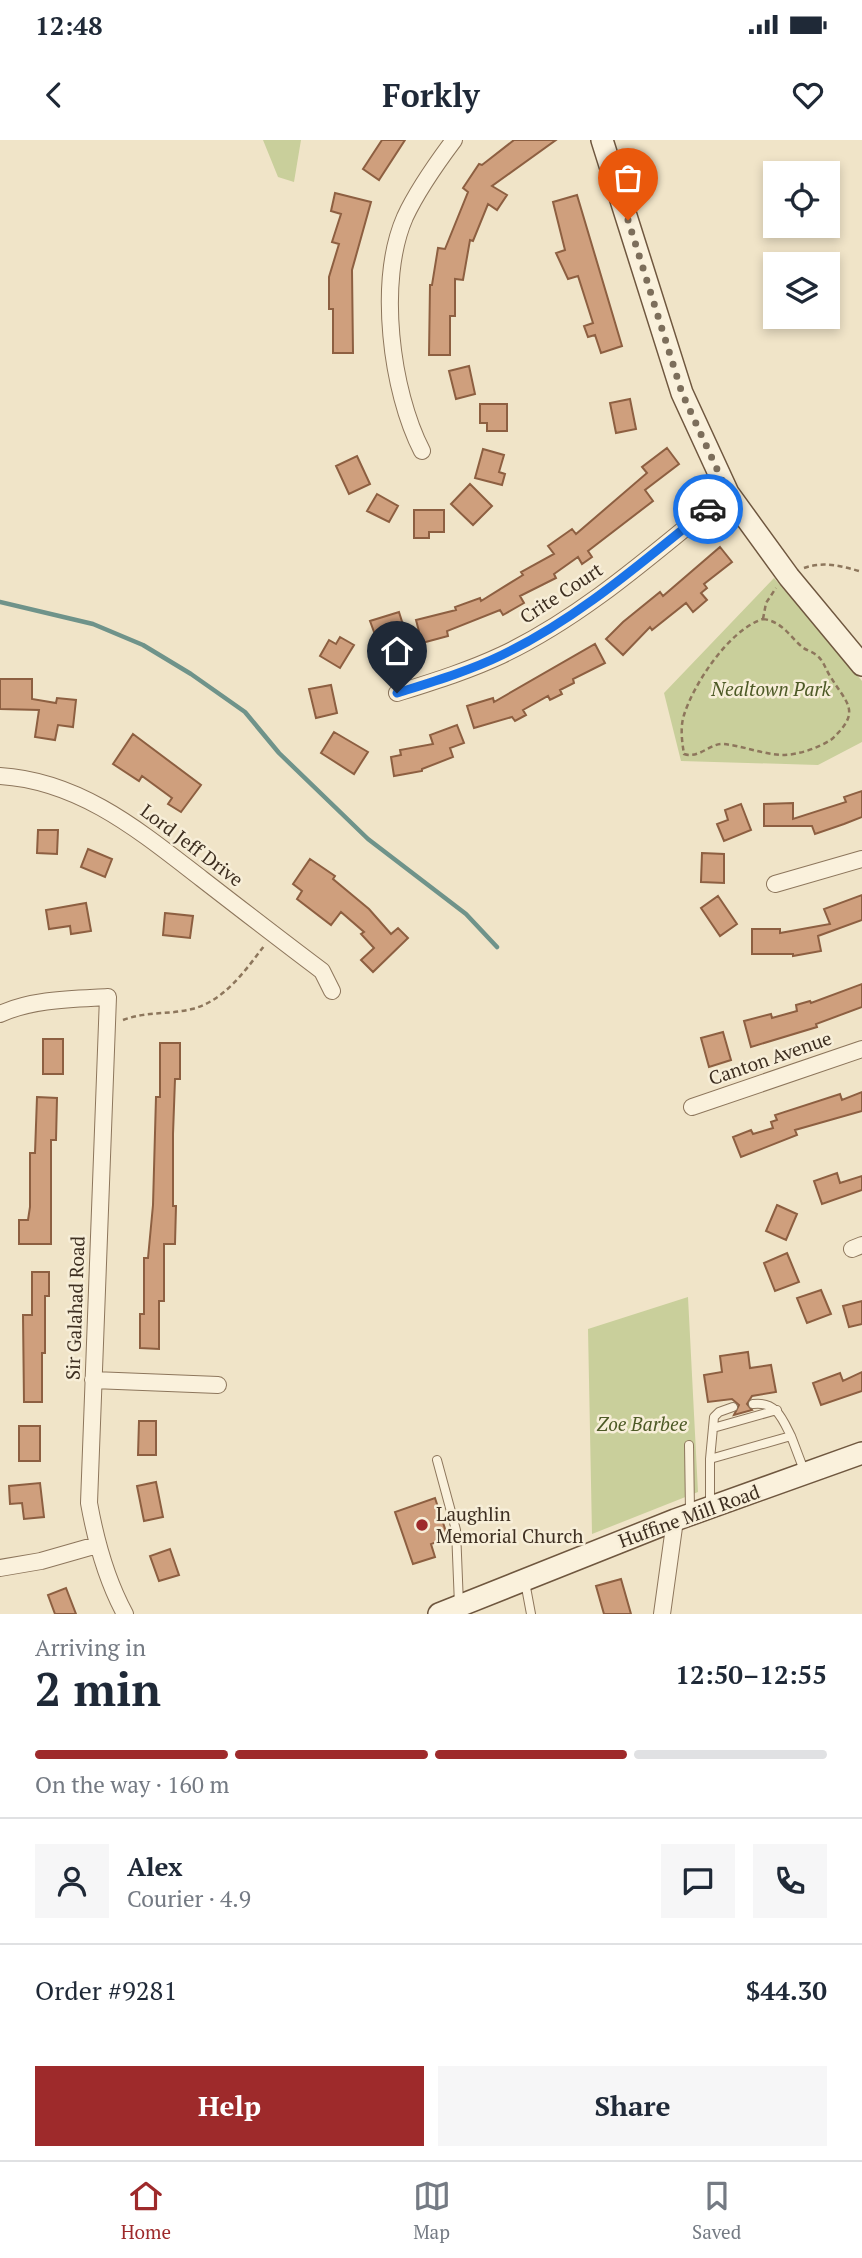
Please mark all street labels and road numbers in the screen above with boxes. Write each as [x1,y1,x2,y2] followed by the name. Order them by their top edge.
[514,556,607,629] street label: Crite Court
[136,798,249,891] street label: Lord Jeff Drive
[705,1025,835,1090] street label: Canton Avenue
[59,1235,90,1380] street label: Sir Galahad Road
[615,1478,763,1553] street label: Huffine Mill Road

